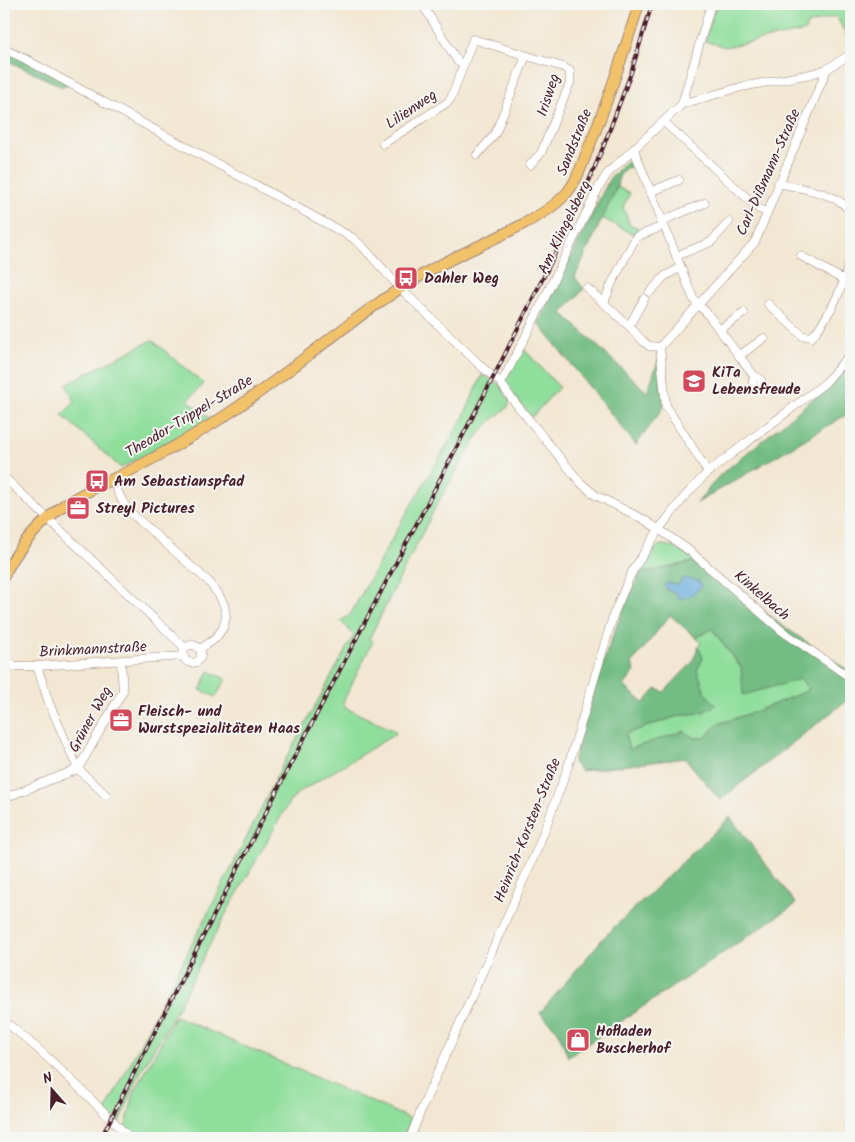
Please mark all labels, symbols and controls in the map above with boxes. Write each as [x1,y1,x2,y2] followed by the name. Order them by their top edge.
[531,71,567,120] street label: Irisweg
[381,84,442,136] street label: Lilienweg
[551,105,599,179] street label: Sandstraße
[730,105,808,240] street label: Carl-Dißmann-Straße
[532,176,598,278] street label: Am Klingelsberg
[393,265,419,291] bus stop icon: Dahler Weg
[424,267,499,291] place label: Dahler Weg
[712,361,801,402] place label: KiTa Lebensfreude
[681,368,707,394] school or university icon: KiTa Lebensfreude
[121,369,258,465] street label: Theodor-Trippel-Straße
[84,468,110,494] bus stop icon: Am Sebastianspfad
[114,470,245,494] place label: Am Sebastianspfad
[65,495,91,521] office icon: Streyl Pictures
[96,497,195,521] place label: Streyl Pictures
[728,565,795,627] street label: Kinkelbach
[39,635,148,665] street label: Brinkmannstraße
[63,682,119,757] street label: Grüner Weg
[138,700,300,741] place label: Fleisch- und Wurstspezialitäten Haas
[108,707,134,733] office icon: Fleisch- und Wurstspezialitäten Haas
[488,754,568,906] street label: Heinrich-Korsten-Straße
[596,1020,671,1061] place label: Hofladen Buscherhof
[565,1027,591,1053] shop icon: Hofladen Buscherhof
[28,1064,78,1114] north arrow
[40,1067,56,1091] text: N

